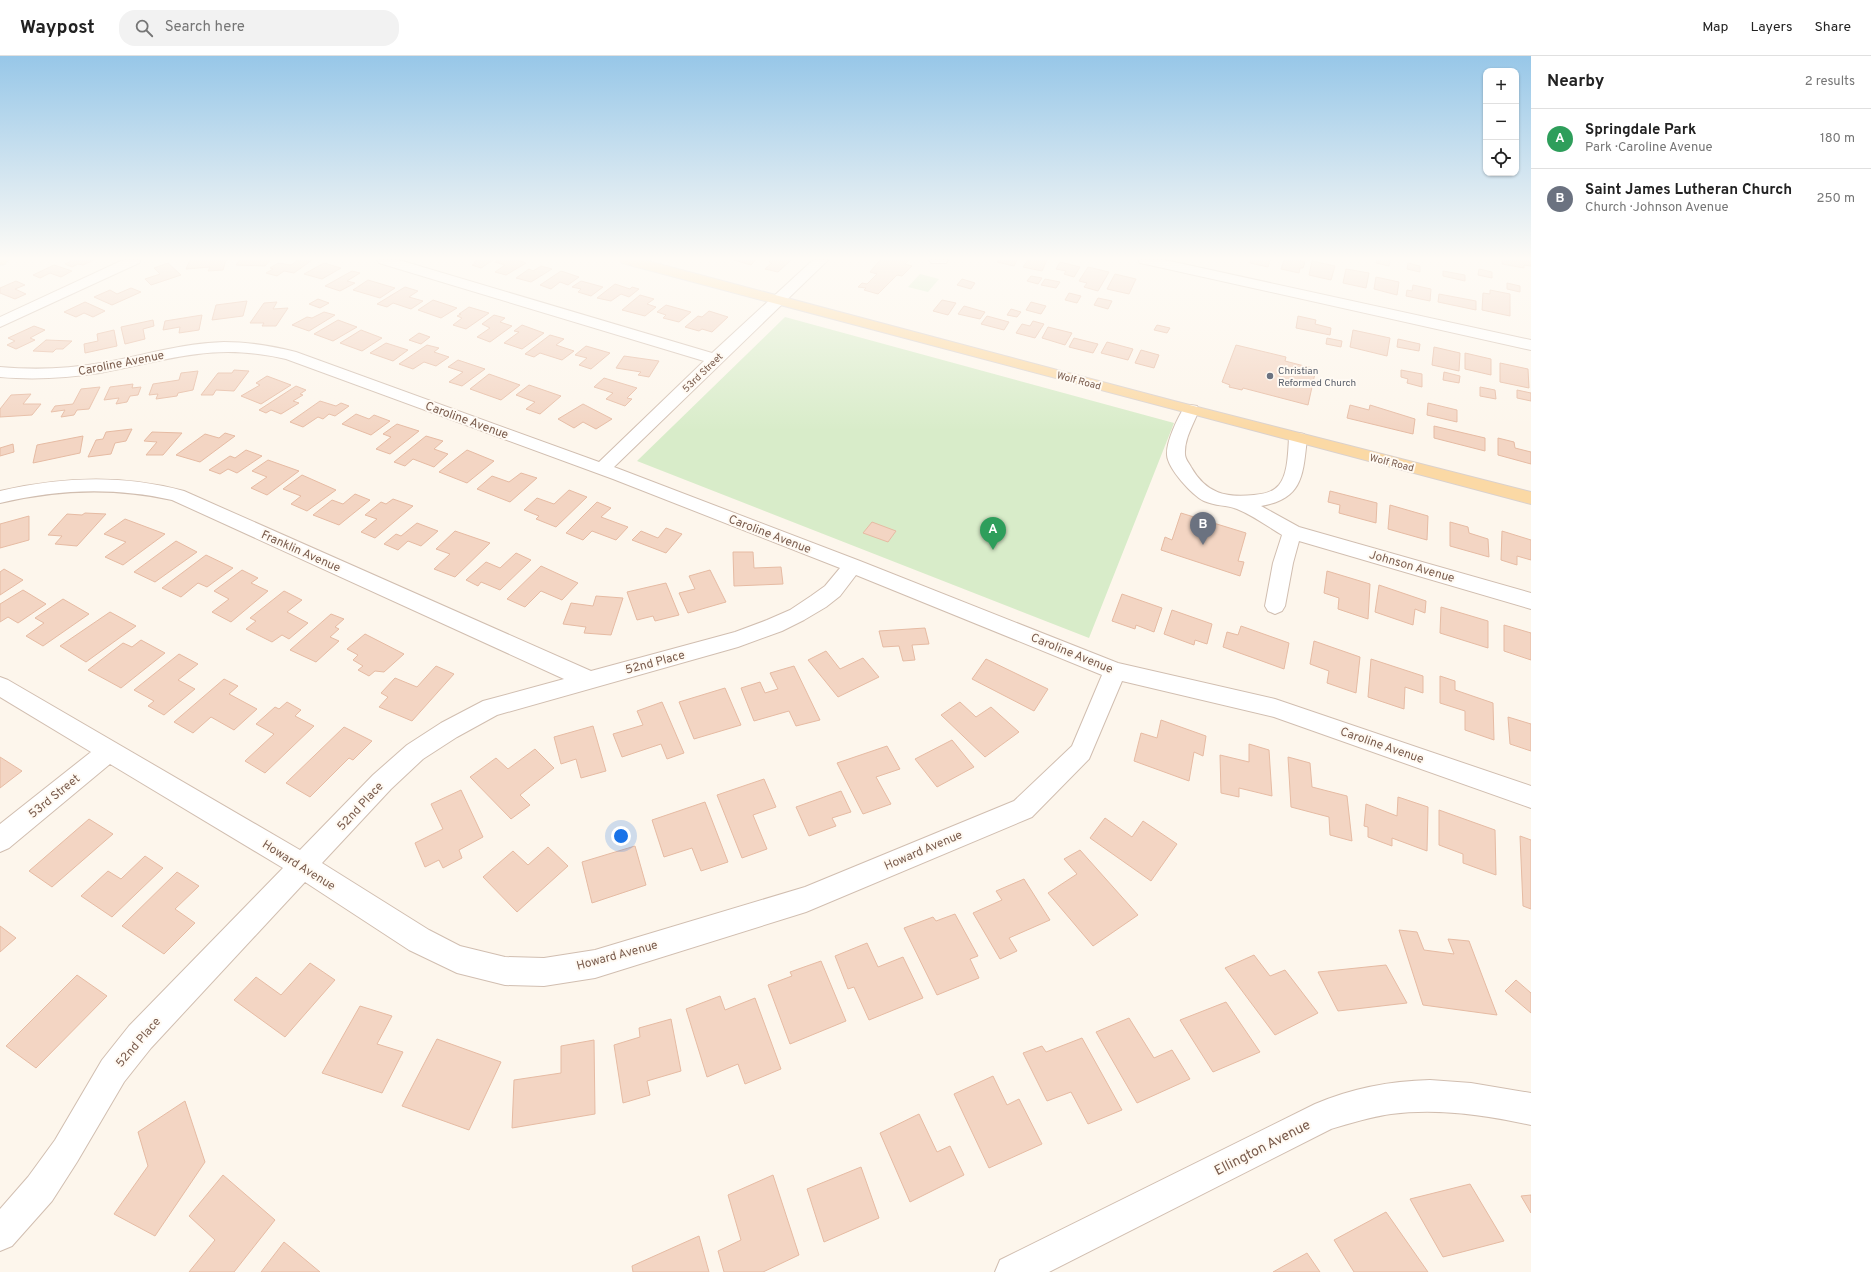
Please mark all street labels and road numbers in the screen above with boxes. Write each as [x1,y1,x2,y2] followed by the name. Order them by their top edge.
[77,348,166,380] street label: Caroline Avenue
[680,350,726,396] street label: 53rd Street
[1055,369,1102,394] street label: Wolf Road
[423,398,510,443] street label: Caroline Avenue
[1368,452,1415,475] street label: Wolf Road
[726,512,813,558] street label: Caroline Avenue
[258,527,343,577] street label: Franklin Avenue
[1367,547,1456,587] street label: Johnson Avenue
[1028,630,1115,678] street label: Caroline Avenue
[624,647,687,679] street label: 52nd Place
[1338,724,1426,768] street label: Caroline Avenue
[26,771,84,822] street label: 53rd Street
[334,779,387,834] street label: 52nd Place
[882,827,965,875] street label: Howard Avenue
[259,837,338,895] street label: Howard Avenue
[575,937,660,974] street label: Howard Avenue
[113,1014,165,1071] street label: 52nd Place
[1212,1117,1314,1180] street label: Ellington Avenue

